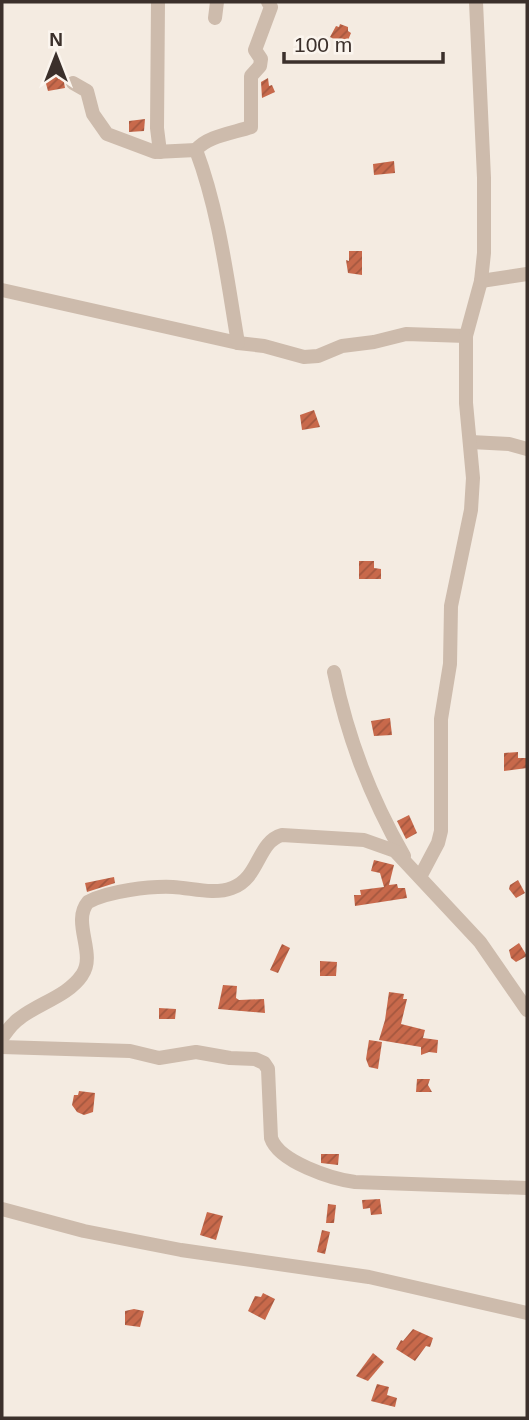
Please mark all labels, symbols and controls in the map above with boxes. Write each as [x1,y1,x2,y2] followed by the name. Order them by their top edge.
[21,21,91,91] north arrow
[284,21,443,65] scale bar
[49,29,63,50] text: N
[294,33,352,56] text: 100 m

